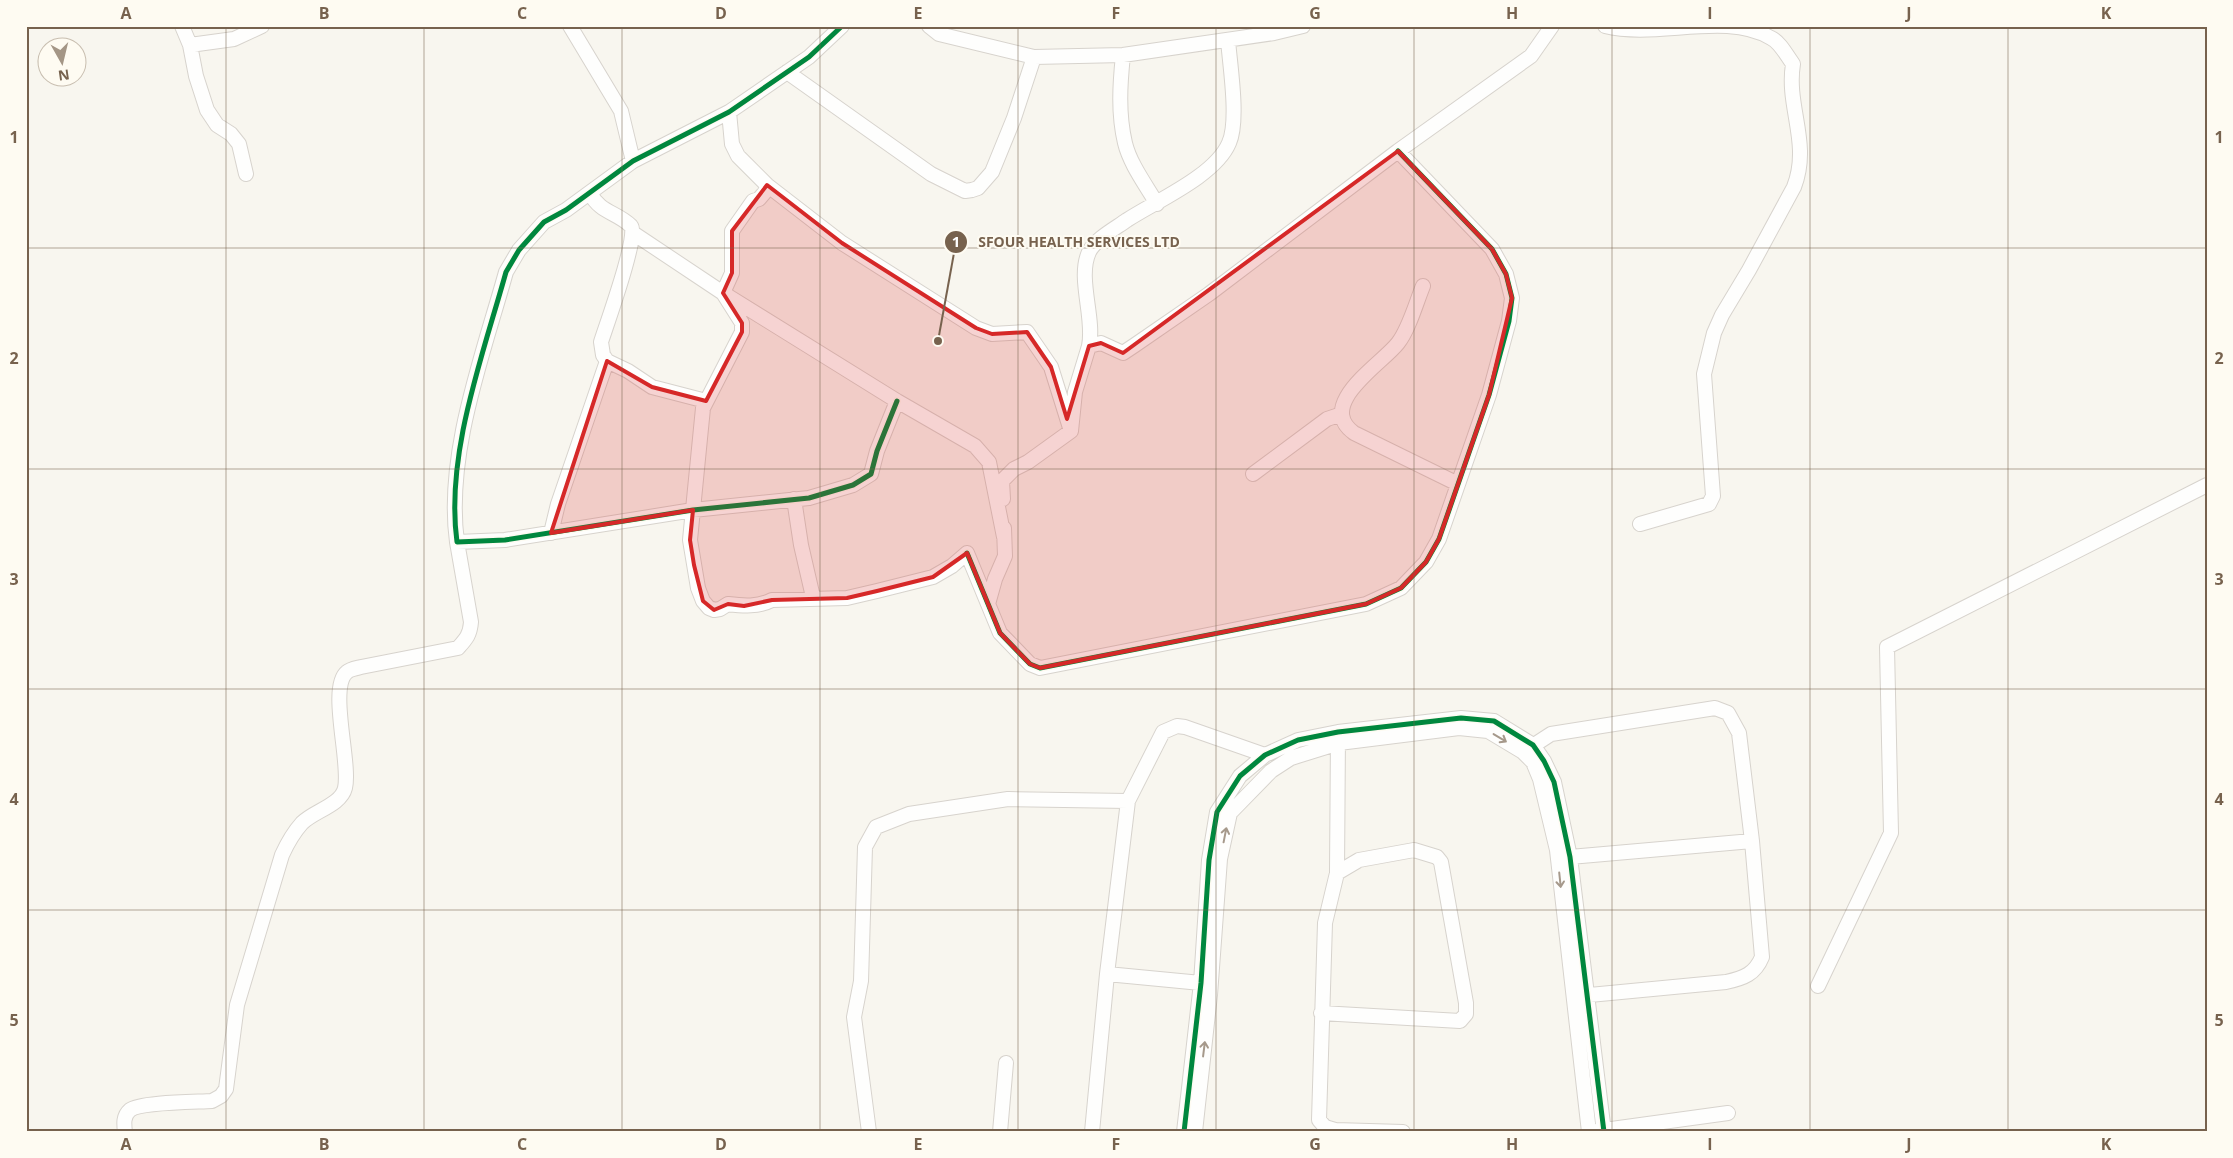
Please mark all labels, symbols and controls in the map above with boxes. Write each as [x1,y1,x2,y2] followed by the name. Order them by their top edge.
[120,2,132,24] text: A
[319,2,329,24] text: B
[517,2,527,24] text: C
[715,2,727,24] text: D
[914,2,923,24] text: E
[1112,2,1120,24] text: F
[1309,2,1321,24] text: G
[1506,2,1518,24] text: H
[1707,2,1713,24] text: I
[1904,2,1912,24] text: J
[2101,2,2112,24] text: K
[38,38,88,88] north arrow
[57,65,71,86] text: N
[9,126,19,148] text: 1
[2214,126,2224,148] text: 1
[944,228,1190,257] callout: SFOUR HEALTH SERVICES LTD
[952,231,960,251] text: 1
[978,232,1180,251] text: SFOUR HEALTH SERVICES LTD
[9,347,19,369] text: 2
[2214,347,2224,369] text: 2
[9,568,19,590] text: 3
[2214,568,2224,590] text: 3
[1493,734,1507,744] one-way arrow
[9,788,19,810] text: 4
[2214,788,2224,810] text: 4
[1221,827,1230,843] one-way arrow
[1555,872,1565,888] one-way arrow
[9,1009,19,1031] text: 5
[2214,1009,2224,1031] text: 5
[1199,1041,1209,1057] one-way arrow
[120,1133,132,1155] text: A
[319,1133,329,1155] text: B
[517,1133,527,1155] text: C
[715,1133,727,1155] text: D
[914,1133,923,1155] text: E
[1112,1133,1120,1155] text: F
[1309,1133,1321,1155] text: G
[1506,1133,1518,1155] text: H
[1707,1133,1713,1155] text: I
[1904,1133,1912,1155] text: J
[2101,1133,2112,1155] text: K

